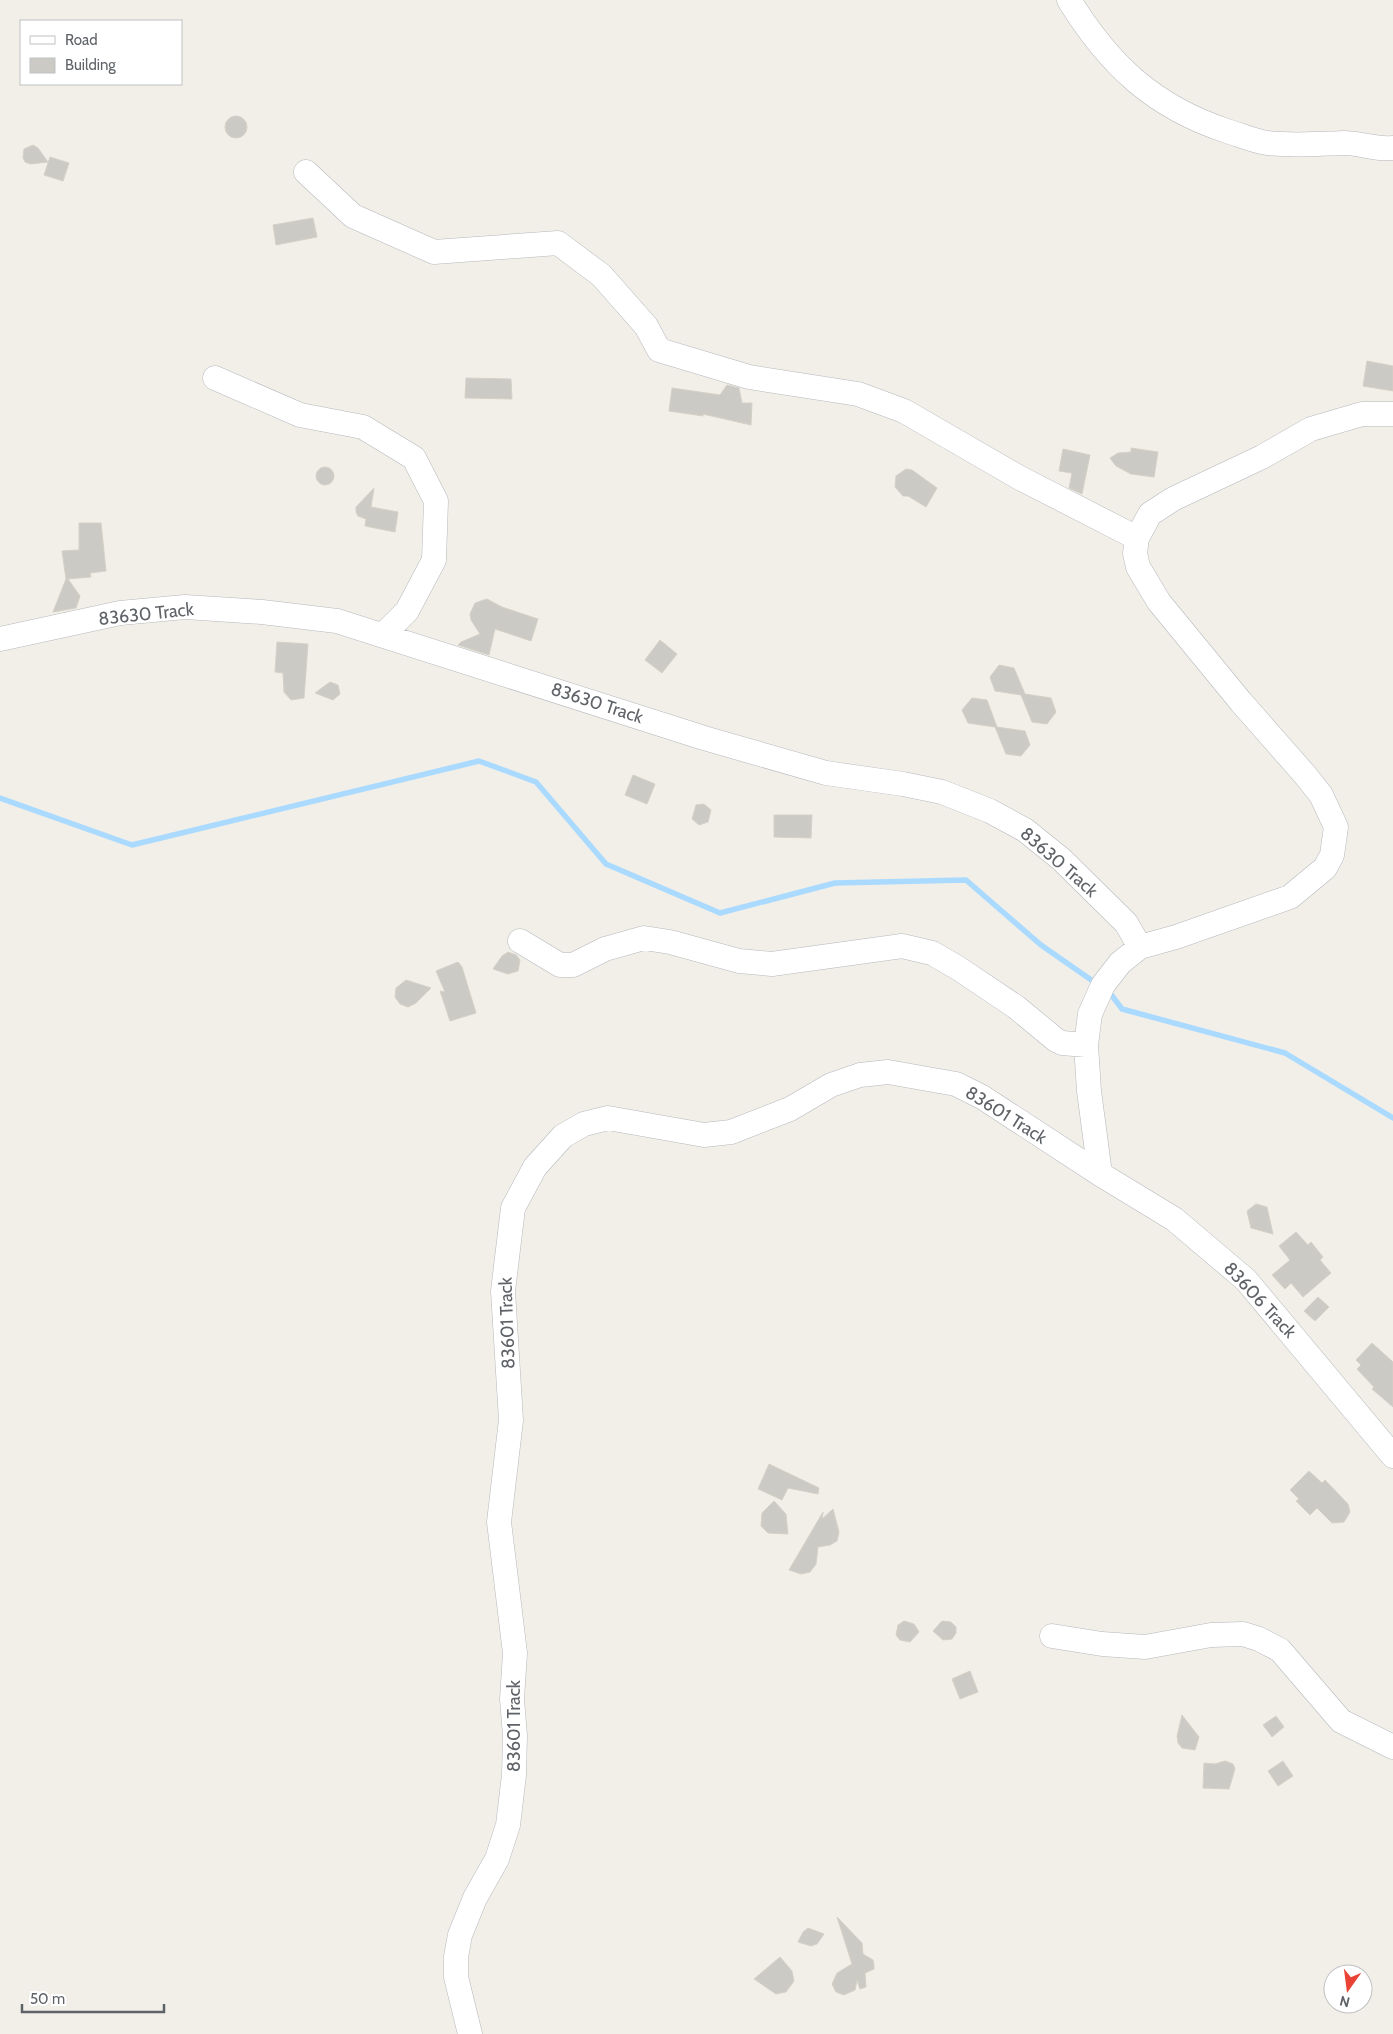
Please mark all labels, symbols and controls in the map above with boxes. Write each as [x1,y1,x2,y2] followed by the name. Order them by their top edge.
[20,20,182,85] legend
[65,31,98,49] text: Road
[65,56,116,74] text: Building
[97,598,196,630] street label: 83630 Track
[548,678,647,729] street label: 83630 Track
[1016,822,1103,902] street label: 83630 Track
[961,1081,1052,1149] street label: 83601 Track
[1219,1257,1301,1343] street label: 83606 Track
[494,1276,520,1369] street label: 83601 Track
[503,1679,525,1772] street label: 83601 Track
[1323,1964,1373,2014] north arrow
[22,1982,165,2014] scale bar
[30,1990,65,2008] text: 50 m
[1338,1992,1352,2012] text: N

